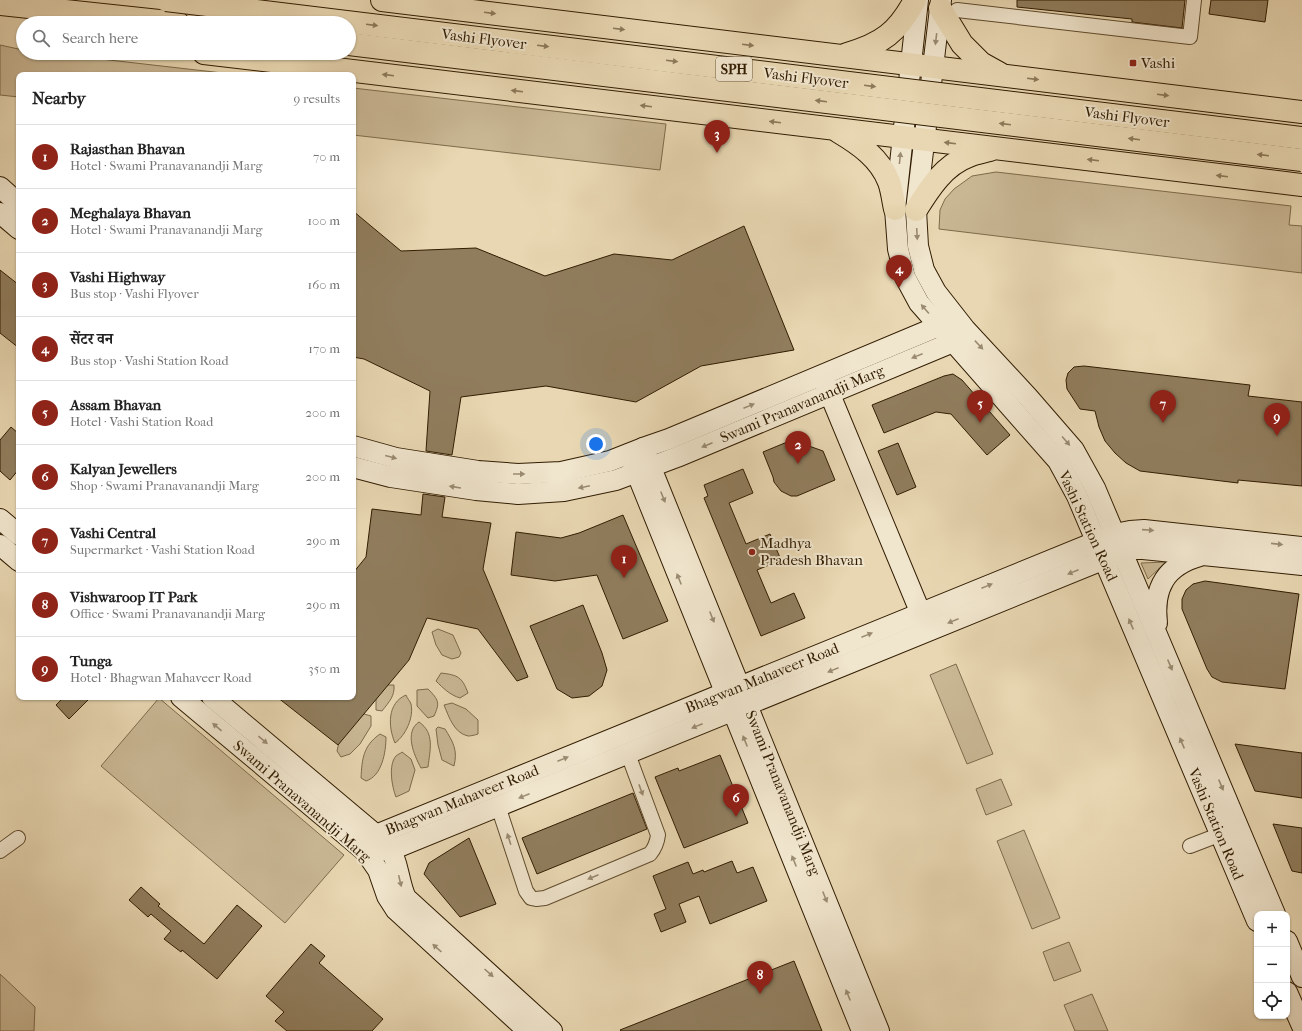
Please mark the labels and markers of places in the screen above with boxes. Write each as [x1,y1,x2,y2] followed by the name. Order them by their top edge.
[1140,54,1176,72] place label: Vashi
[1128,58,1138,68] marker: Vashi
[704,120,730,153] pin: 3
[886,255,912,288] pin: 4
[967,390,993,423] pin: 5
[1150,390,1176,423] pin: 7
[1264,403,1290,436] pin: 9
[785,431,811,464] pin: 2
[760,534,863,569] place label: Madhya Pradesh Bhavan
[611,545,637,578] pin: 1
[747,547,757,557] marker: Madhya Pradesh Bhavan
[723,784,749,817] pin: 6
[747,961,773,994] pin: 8

